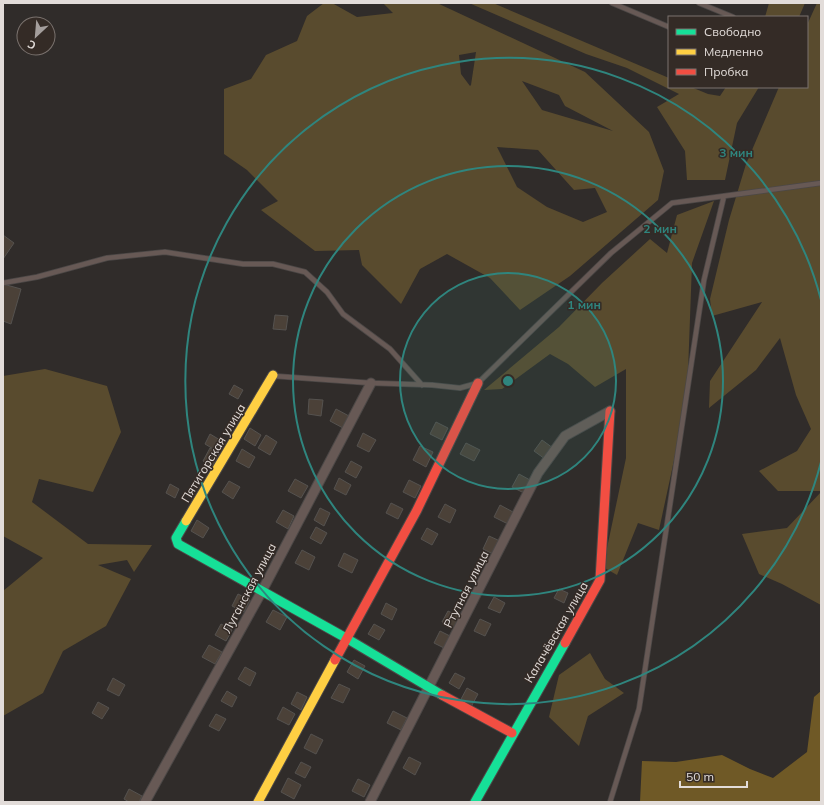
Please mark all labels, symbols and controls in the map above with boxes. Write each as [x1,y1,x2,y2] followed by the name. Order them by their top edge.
[16,16,56,56] north arrow
[668,16,808,88] legend
[704,24,761,39] text: Свободно
[25,37,38,53] text: С
[704,44,763,59] text: Медленно
[704,64,748,79] text: Пробка
[719,145,753,160] text: 3 мин
[643,221,677,236] text: 2 мин
[567,297,601,312] text: 1 мин
[501,374,515,388] centre of rings
[178,401,248,505] street label: Пятигорская улица
[219,540,279,636] street label: Луганская улица
[440,548,492,630] street label: Ртутная улица
[521,579,591,685] street label: Калачёвская улица
[680,763,747,789] scale bar
[686,769,714,784] text: 50 m

